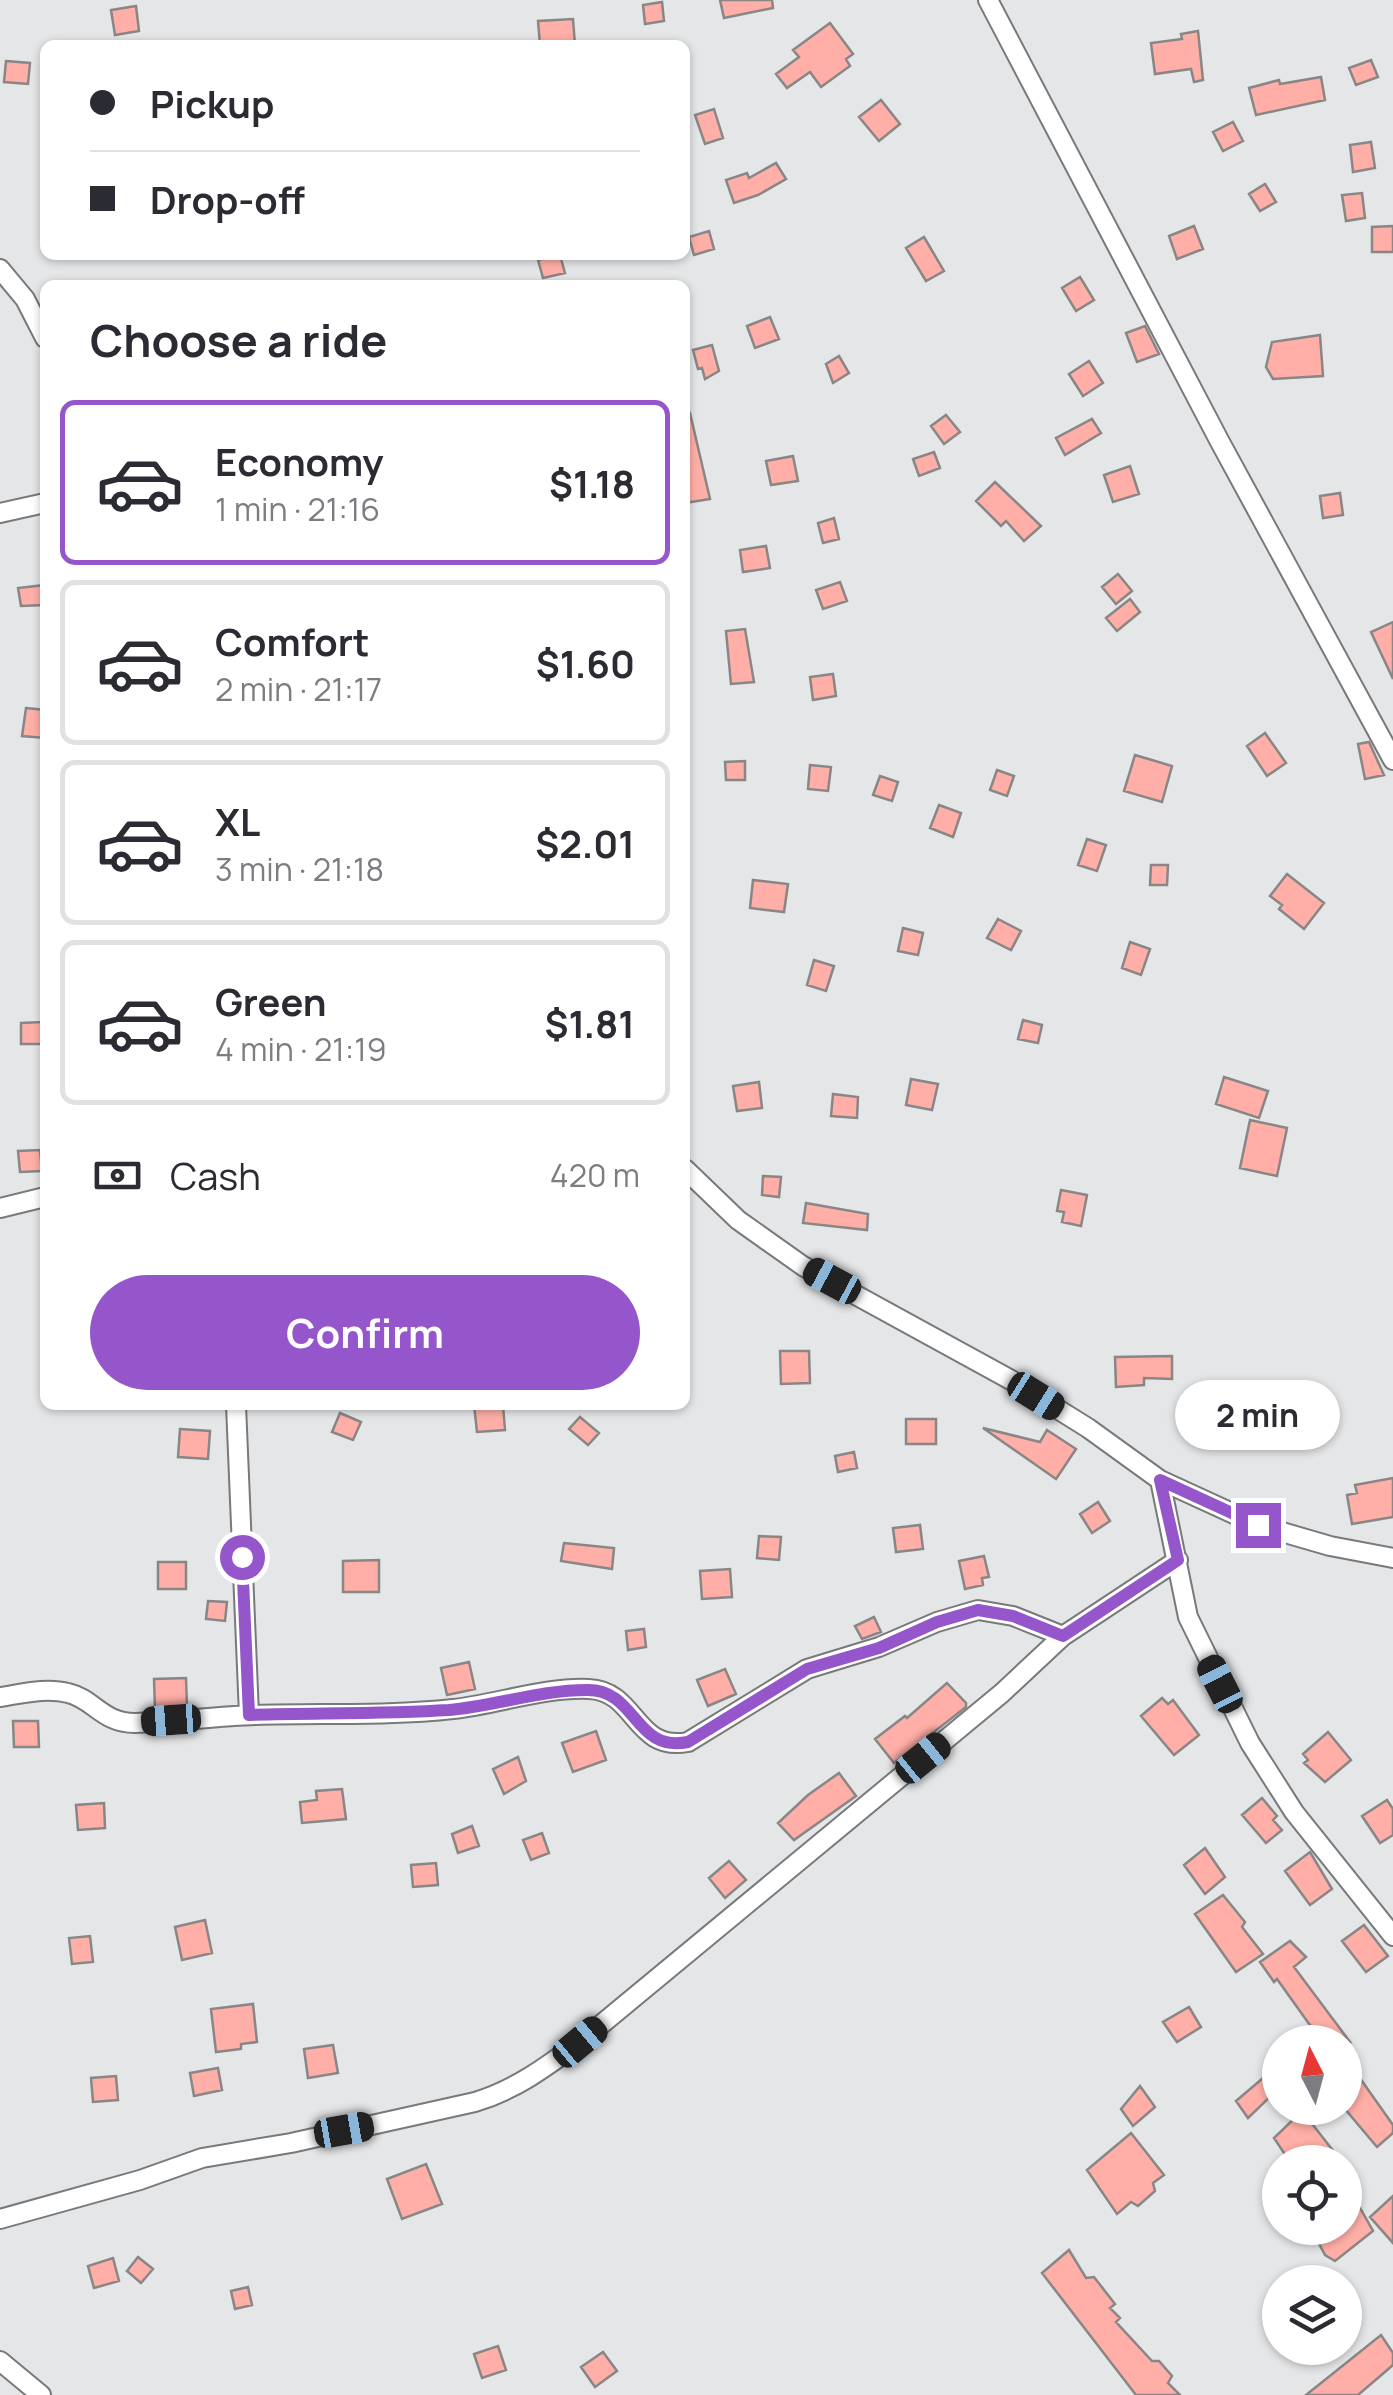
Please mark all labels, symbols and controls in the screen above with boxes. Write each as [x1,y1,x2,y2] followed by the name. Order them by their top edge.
[150,77,274,129] text: Pickup
[150,173,305,225] text: Drop-off
[90,309,387,371] text: Choose a ride
[215,435,384,487] text: Economy
[95,438,185,528] icon: car
[549,457,635,509] text: $1.18
[215,487,380,531] text: 1 min · 21:16
[215,615,369,667] text: Comfort
[95,618,185,708] icon: car
[536,637,635,689] text: $1.60
[215,667,382,711] text: 2 min · 21:17
[215,795,260,847] text: XL
[95,798,185,888] icon: car
[535,817,635,869] text: $2.01
[215,847,384,891] text: 3 min · 21:18
[215,975,327,1027] text: Green
[95,978,185,1068] icon: car
[545,997,635,1049] text: $1.81
[215,1027,387,1071] text: 4 min · 21:19
[90,1148,145,1203] icon: cash
[170,1149,261,1201] text: Cash
[550,1153,640,1197] text: 420 m
[798,1254,866,1308] car
[90,1275,640,1390] button: Confirm
[1003,1367,1069,1425] car
[1176,1380,1340,1450] callout: 2 min
[1216,1393,1299,1437] text: 2 min
[1236,1503,1281,1548] route end
[220,1535,265,1580] route start
[1193,1650,1247,1718] car
[140,1703,202,1737] car
[890,1727,956,1789] car
[547,2011,613,2073] car
[1262,2025,1362,2125] north arrow
[1262,2025,1362,2365] map controls
[312,2110,376,2150] car
[1262,2145,1362,2245] button: locate
[1262,2265,1362,2365] button: layers

